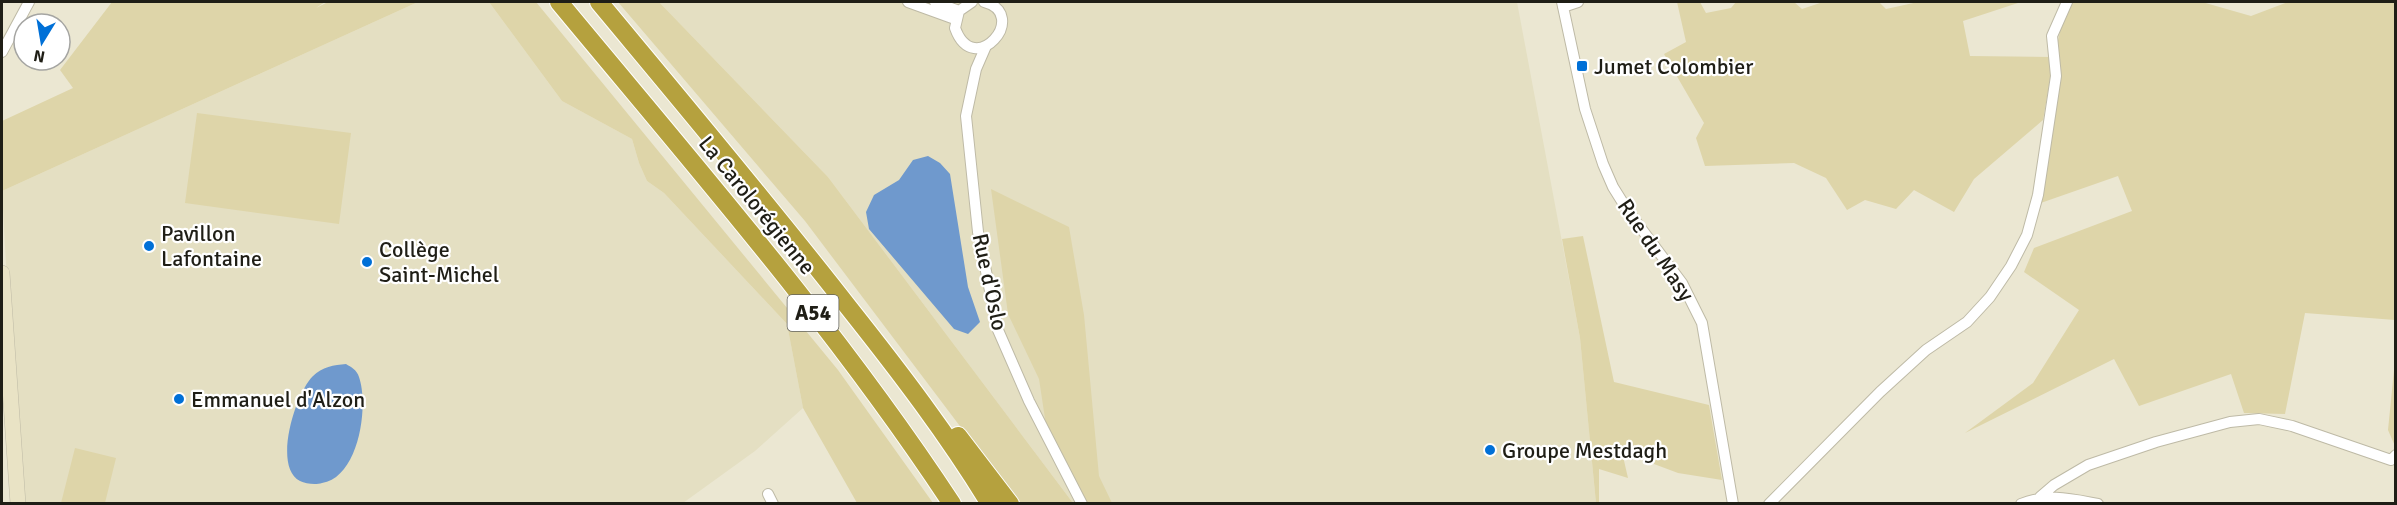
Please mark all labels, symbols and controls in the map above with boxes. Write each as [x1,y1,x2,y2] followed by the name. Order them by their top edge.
[12,12,72,72] north arrow
[32,45,47,67] text: N
[1594,53,1753,80] place label: Jumet Colombier
[1575,59,1589,73] marker: Jumet Colombier
[693,130,821,280] street label: La Carolorégienne
[1612,194,1701,307] street label: Rue du Masy
[161,220,262,272] place label: Pavillon Lafontaine
[967,231,1013,333] street label: Rue d'Oslo
[379,236,499,288] place label: Collège Saint-Michel
[142,239,156,253] marker: Pavillon Lafontaine
[360,255,374,269] marker: Collège Saint-Michel
[788,295,838,331] road number: A54
[191,386,365,413] place label: Emmanuel d'Alzon
[172,392,186,406] marker: Emmanuel d'Alzon
[1502,437,1667,464] place label: Groupe Mestdagh
[1483,443,1497,457] marker: Groupe Mestdagh

